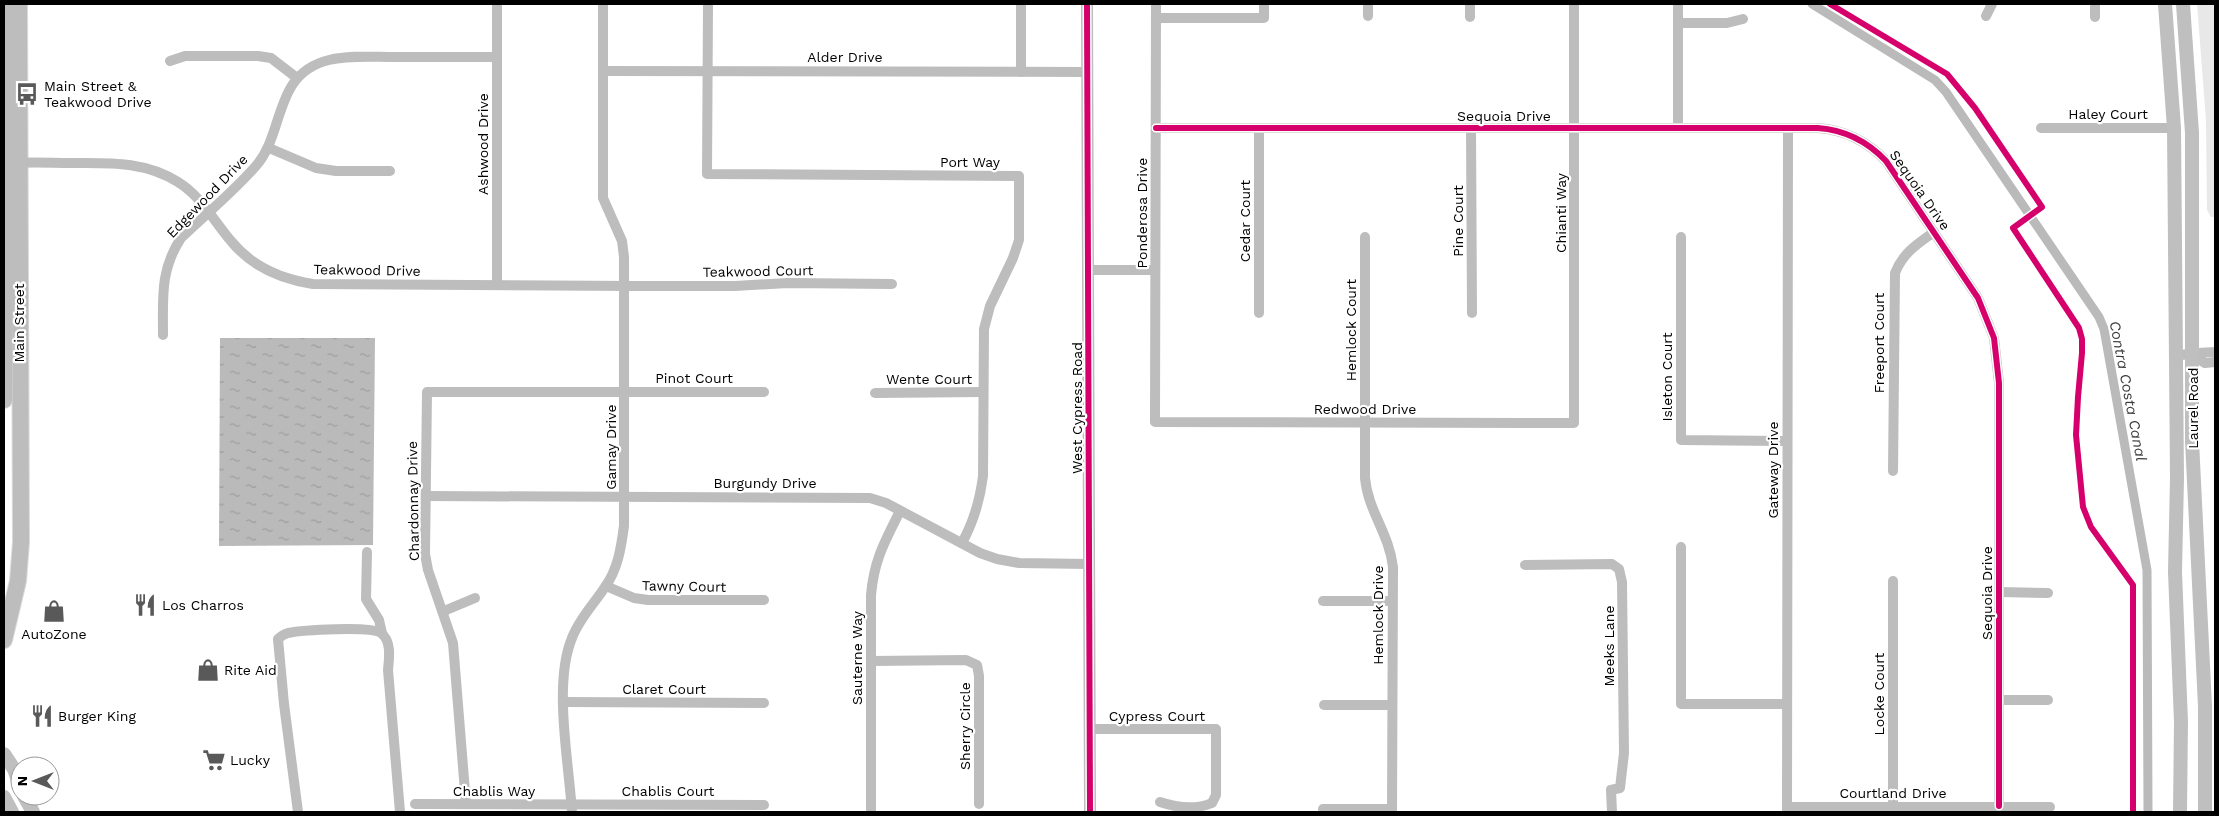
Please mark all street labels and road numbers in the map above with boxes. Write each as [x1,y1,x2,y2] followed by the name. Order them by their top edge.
[807,49,883,65] street label: Alder Drive
[475,93,491,195] street label: Ashwood Drive
[2068,106,2148,122] street label: Haley Court
[1457,108,1551,124] street label: Sequoia Drive
[1887,147,1953,233] street label: Sequoia Drive
[163,151,251,241] street label: Edgewood Drive
[940,154,1001,170] street label: Port Way
[1134,158,1150,268] street label: Ponderosa Drive
[1553,172,1569,253] street label: Chianti Way
[1237,180,1253,262] street label: Cedar Court
[1450,185,1466,257] street label: Pine Court
[313,261,421,279] street label: Teakwood Drive
[703,262,814,280] street label: Teakwood Court
[1343,279,1359,381] street label: Hemlock Court
[11,283,27,363] street label: Main Street
[1871,293,1887,393] street label: Freeport Court
[1659,332,1675,422] street label: Isleton Court
[1069,342,1085,474] street label: West Cypress Road
[2185,367,2201,449] street label: Laurel Road
[655,370,733,386] street label: Pinot Court
[886,371,972,387] street label: Wente Court
[1314,401,1416,417] street label: Redwood Drive
[603,404,619,490] street label: Gamay Drive
[1765,421,1781,519] street label: Gateway Drive
[404,441,422,561] street label: Chardonnay Drive
[713,475,817,491] street label: Burgundy Drive
[1979,546,1995,640] street label: Sequoia Drive
[1370,565,1386,665] street label: Hemlock Drive
[642,577,726,595] street label: Tawny Court
[1601,606,1617,686] street label: Meeks Lane
[849,610,865,705] street label: Sauterne Way
[1871,653,1887,735] street label: Locke Court
[622,681,706,697] street label: Claret Court
[957,682,973,770] street label: Sherry Circle
[1109,708,1205,724] street label: Cypress Court
[453,783,536,799] street label: Chablis Way
[622,783,715,799] street label: Chablis Court
[1839,785,1947,801] street label: Courtland Drive

